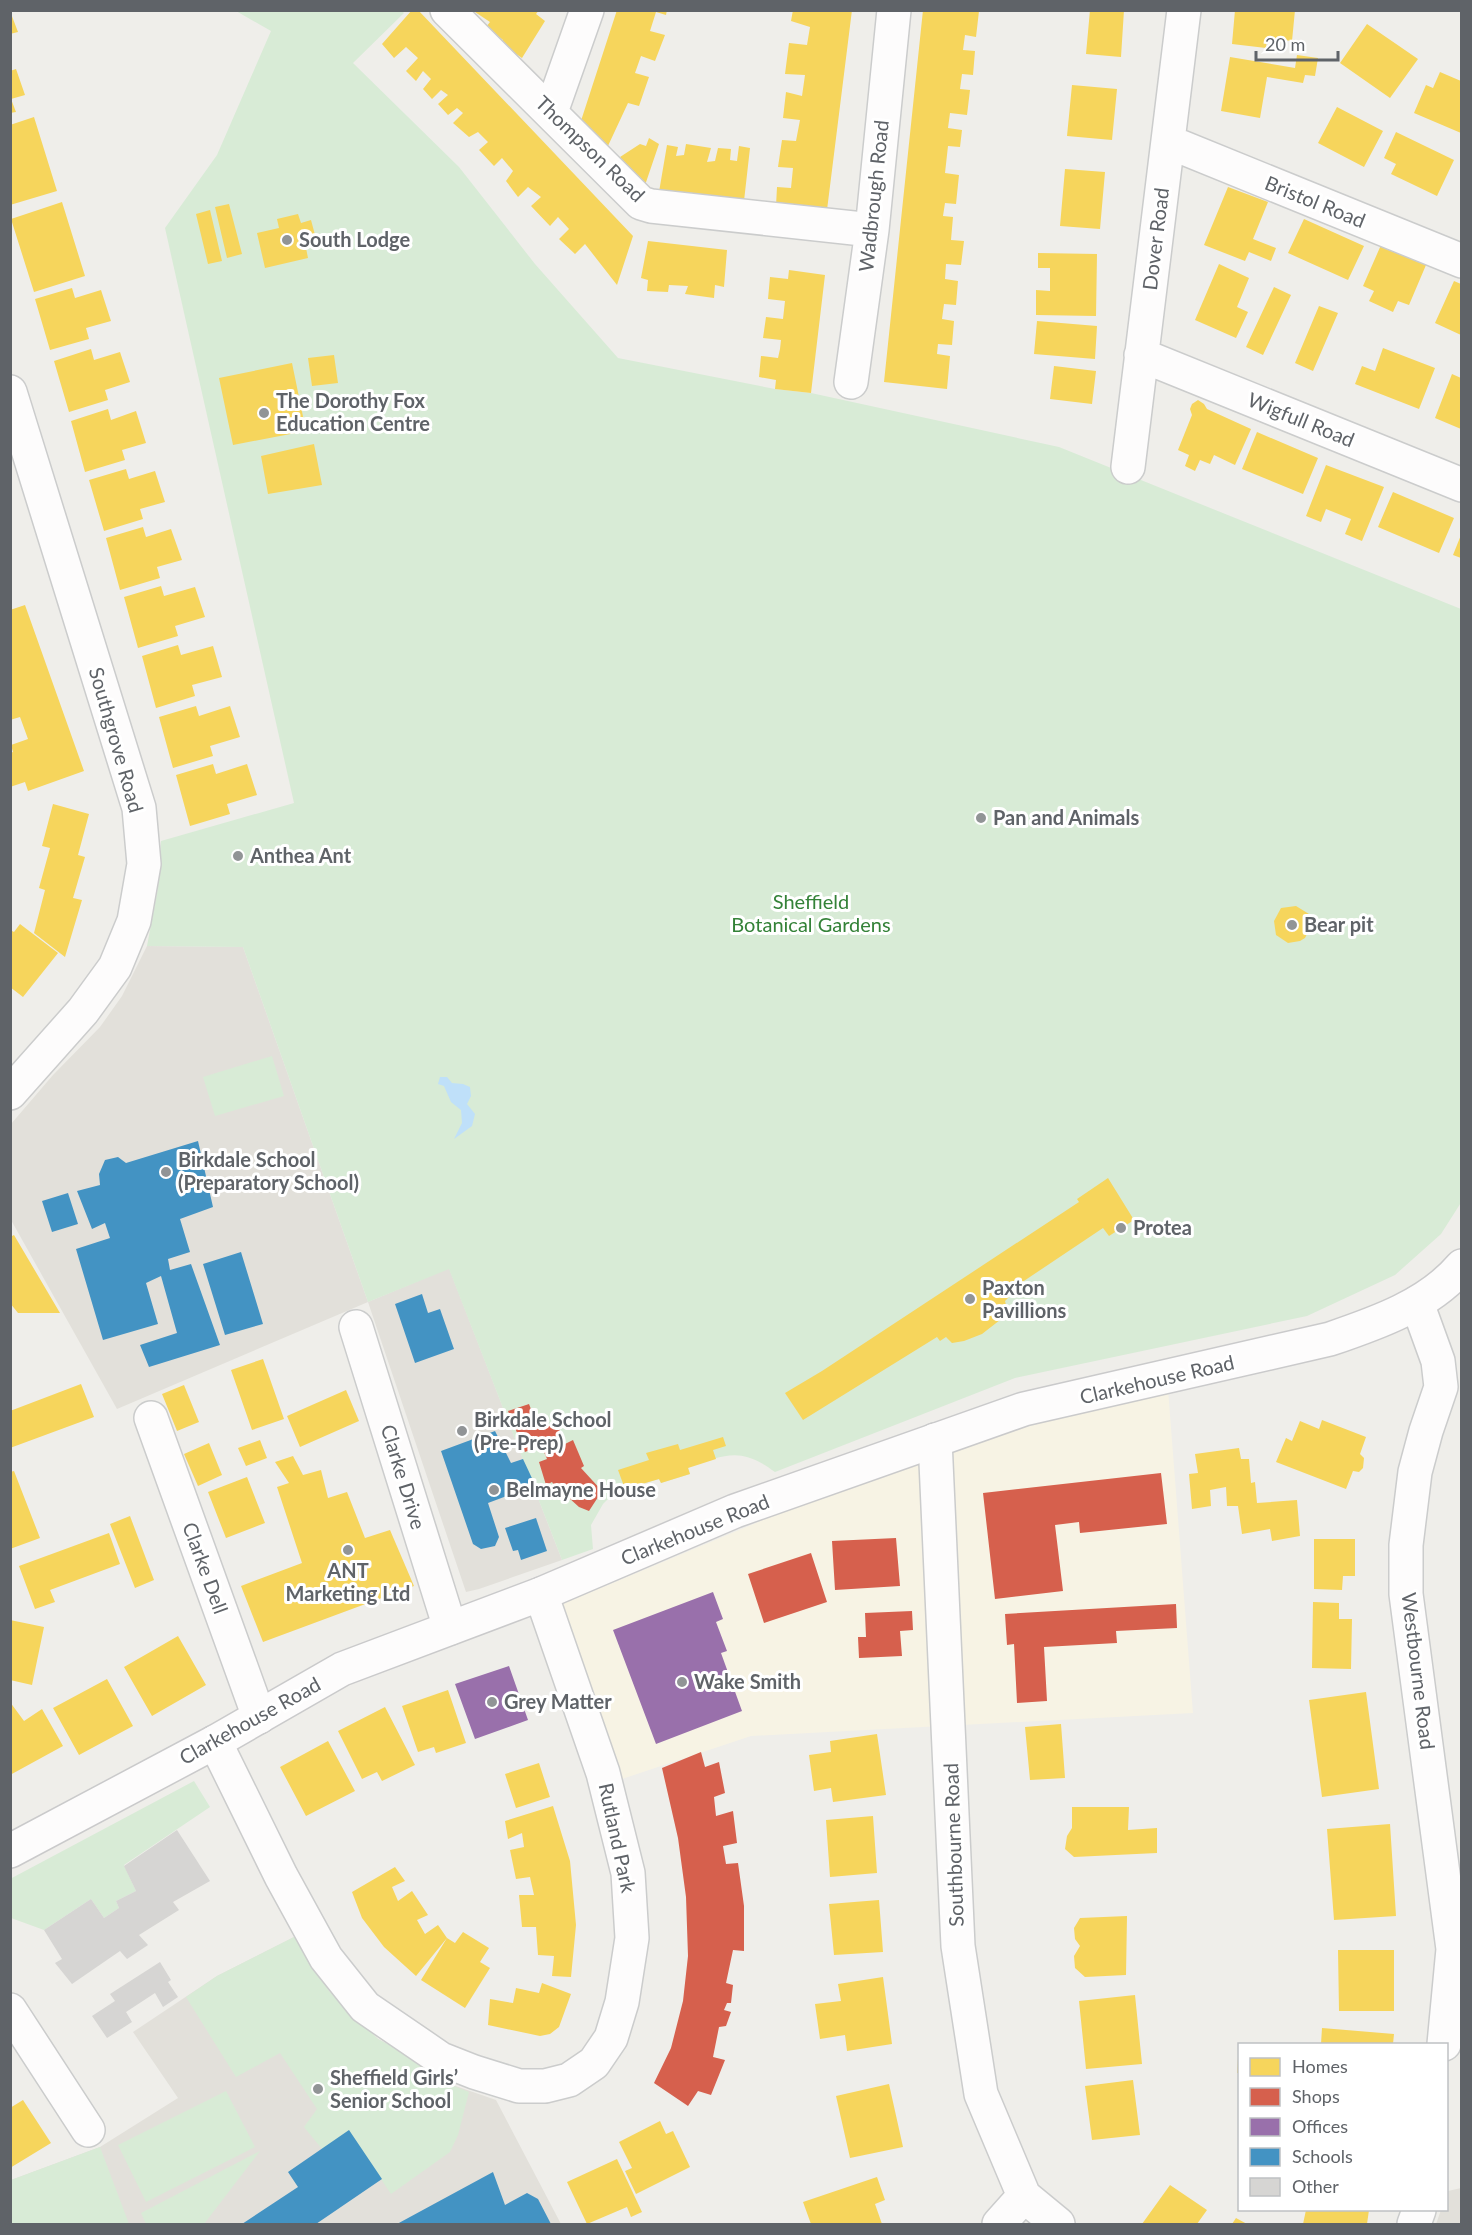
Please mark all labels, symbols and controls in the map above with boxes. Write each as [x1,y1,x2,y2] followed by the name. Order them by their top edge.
[1256,24,1338,62] scale bar
[1265,33,1305,55] text: 20 m
[531,90,650,206] street label: Thompson Road
[853,119,893,273] street label: Wadbrough Road
[1262,170,1369,232] street label: Bristol Road
[1137,186,1173,291] street label: Dover Road
[299,227,410,251] place label: South Lodge
[280,233,294,247] marker: South Lodge
[1245,387,1358,451] street label: Wigfull Road
[276,388,430,435] place label: The Dorothy Fox Education Centre
[257,406,271,420] marker: The Dorothy Fox Education Centre
[85,664,149,815] street label: Southgrove Road
[993,805,1139,829] place label: Pan and Animals
[974,811,988,825] marker: Pan and Animals
[249,843,352,867] place label: Anthea Ant
[231,849,245,863] marker: Anthea Ant
[731,889,891,936] park label: Sheffield Botanical Gardens
[1304,912,1374,936] place label: Bear pit
[1285,918,1299,932] marker: Bear pit
[178,1147,359,1194] place label: Birkdale School (Preparatory School)
[159,1165,173,1179] marker: Birkdale School (Preparatory School)
[1133,1215,1192,1239] place label: Protea
[1114,1221,1128,1235] marker: Protea
[982,1275,1066,1322] place label: Paxton Pavillions
[963,1292,977,1306] marker: Paxton Pavillions
[1077,1350,1236,1408] street label: Clarkehouse Road
[474,1407,612,1454] place label: Birkdale School (Pre-Prep)
[377,1421,431,1532] street label: Clarke Drive
[455,1424,469,1438] marker: Birkdale School (Pre-Prep)
[506,1477,656,1501] place label: Belmayne House
[487,1483,501,1497] marker: Belmayne House
[617,1488,772,1570] street label: Clarkehouse Road
[178,1519,234,1617] street label: Clarke Dell
[341,1543,355,1557] marker: ANT Marketing Ltd
[286,1558,410,1605] place label: ANT Marketing Ltd
[1397,1591,1441,1751] street label: Westbourne Road
[694,1669,801,1693] place label: Wake Smith
[175,1671,324,1769] street label: Clarkehouse Road
[675,1675,689,1689] marker: Wake Smith
[504,1689,612,1713] place label: Grey Matter
[485,1695,499,1709] marker: Grey Matter
[938,1763,968,1927] street label: Southbourne Road
[595,1781,641,1896] street label: Rutland Park
[1238,2043,1448,2211] legend
[1292,2055,1348,2077] text: Homes
[330,2065,458,2112] place label: Sheffield Girls’ Senior School
[311,2082,325,2096] marker: Sheffield Girls’ Senior School
[1292,2085,1340,2107] text: Shops
[1292,2115,1348,2137] text: Offices
[1292,2145,1353,2167] text: Schools
[1292,2175,1339,2197] text: Other

